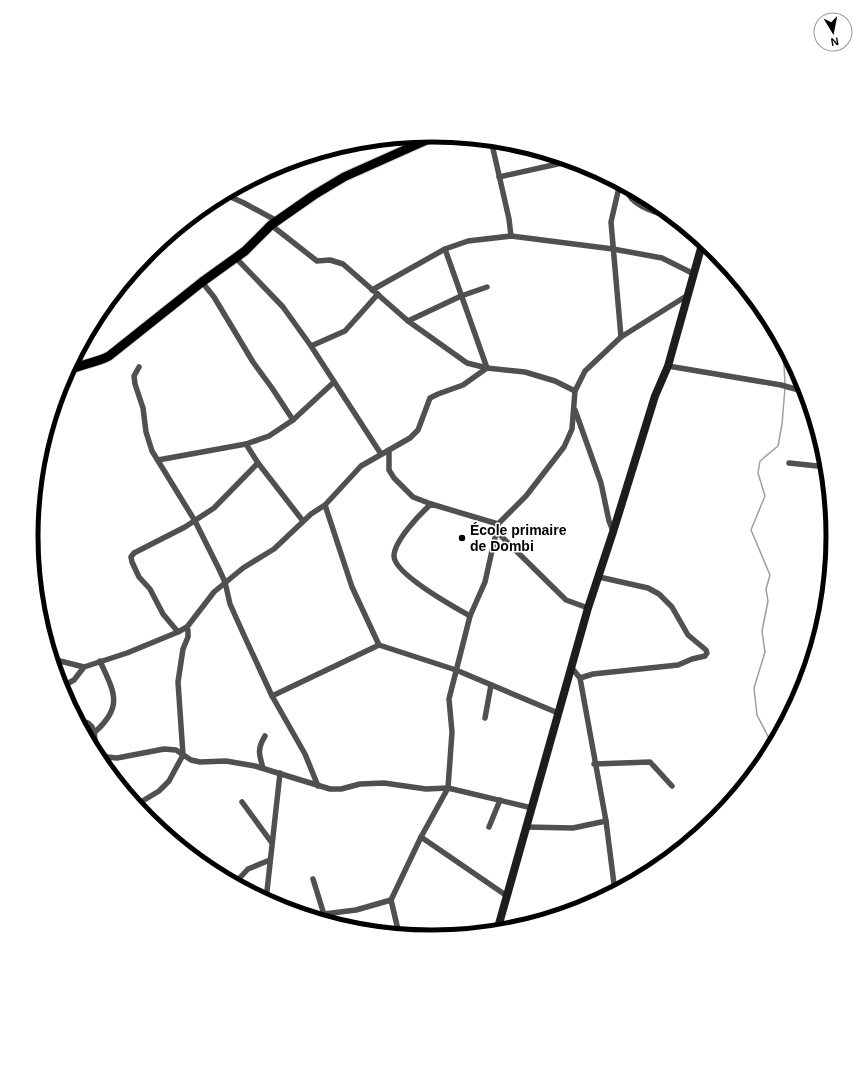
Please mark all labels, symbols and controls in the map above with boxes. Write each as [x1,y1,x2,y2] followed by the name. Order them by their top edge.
[813,12,853,52] north arrow
[830,35,840,48] text: N
[470,522,567,554] place label: École primaire de Dombi
[457,533,467,543] marker: École primaire de Dombi

